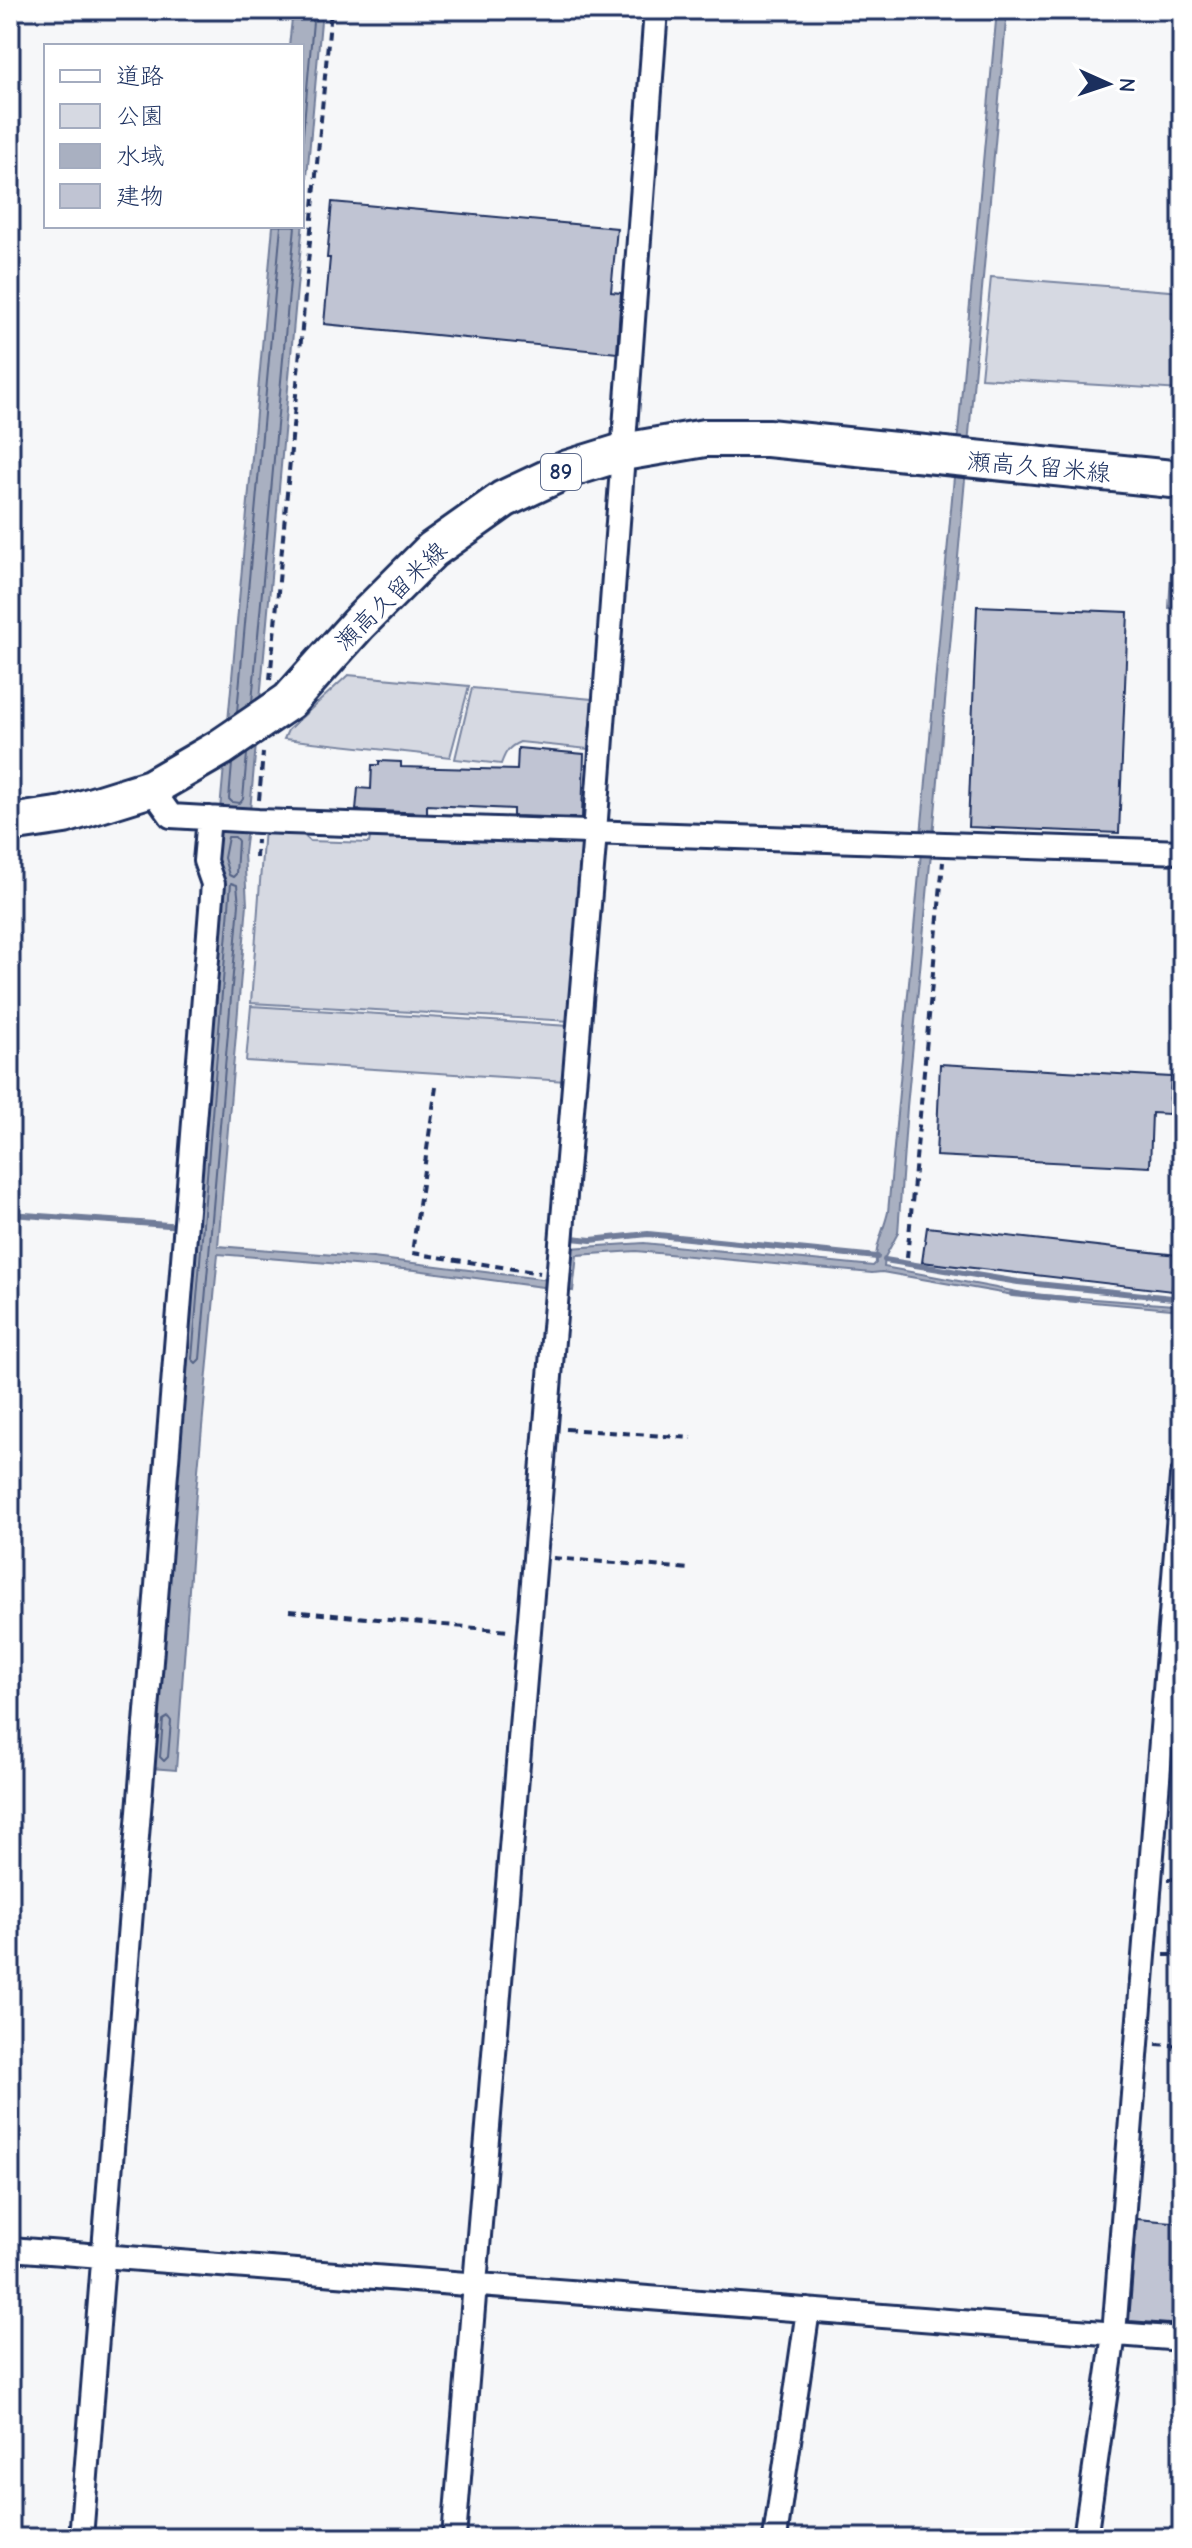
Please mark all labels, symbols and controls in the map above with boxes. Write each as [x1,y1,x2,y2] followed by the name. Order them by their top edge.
[44,44,304,228] legend
[1068,44,1148,124] north arrow
[116,62,164,90] text: 道路
[1114,77,1140,93] text: N
[116,102,164,130] text: 公園
[116,142,164,170] text: 水域
[116,182,164,210] text: 建物
[966,447,1112,487] street label: 瀬高久留米線
[541,454,581,490] road number: 89
[329,536,453,656] street label: 瀬高久留米線

